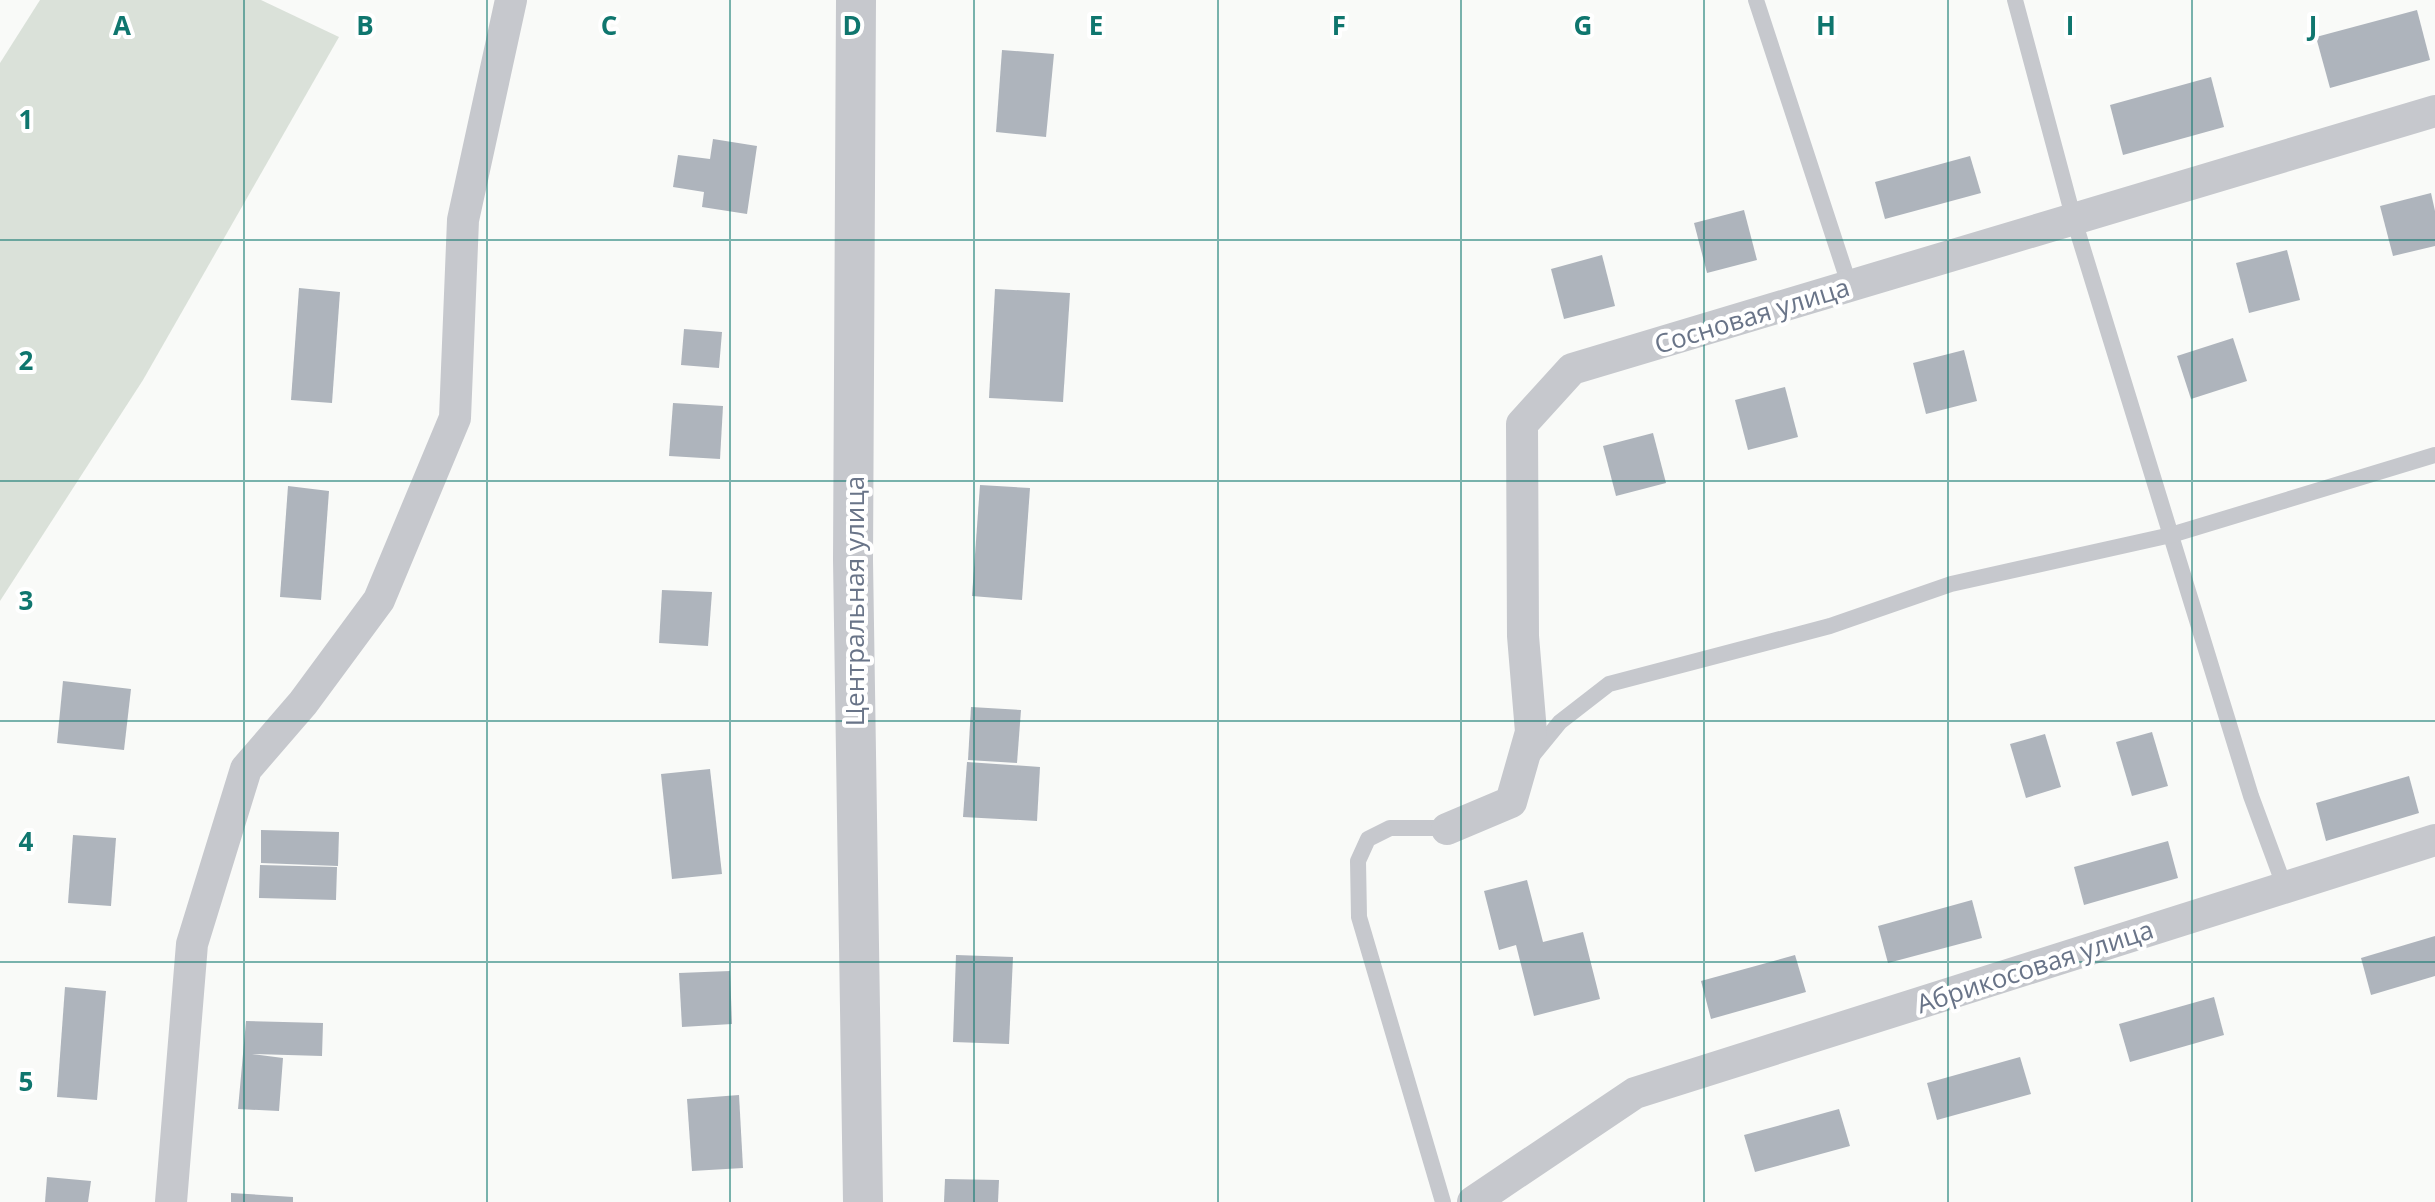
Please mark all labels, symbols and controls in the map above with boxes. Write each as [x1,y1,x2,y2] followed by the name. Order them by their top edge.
[113,7,131,43] text: A
[356,7,374,43] text: B
[601,7,617,43] text: C
[842,7,862,43] text: D
[1089,7,1103,43] text: E
[1332,7,1346,43] text: F
[1574,7,1592,43] text: G
[1816,7,1836,43] text: H
[2066,7,2074,43] text: I
[2307,7,2317,43] text: J
[19,101,33,137] text: 1
[1650,268,1854,362] street label: Сосновая улица
[19,342,34,378] text: 2
[836,476,872,726] street label: Центральная улица
[19,582,33,618] text: 3
[19,823,34,859] text: 4
[1912,911,2158,1021] street label: Абрикосовая улица
[19,1063,33,1099] text: 5

